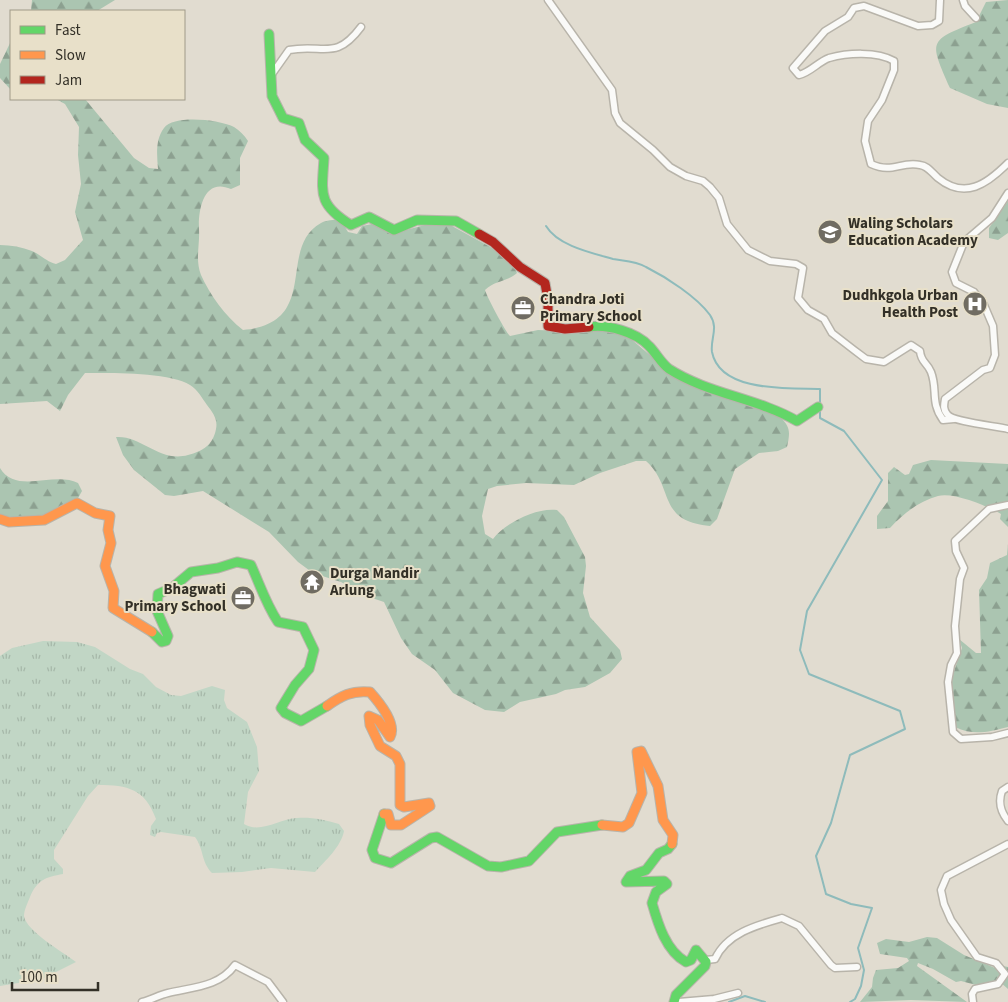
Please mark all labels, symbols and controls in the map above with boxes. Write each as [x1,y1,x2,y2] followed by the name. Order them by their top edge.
[10,10,185,100] legend
[55,20,81,41] text: Fast
[55,45,86,66] text: Slow
[55,70,82,91] text: Jam
[848,213,978,251] place label: Waling Scholars Education Academy
[817,219,843,245] school or university icon: Waling Scholars Education Academy
[843,285,958,323] place label: Dudhkgola Urban Health Post
[540,289,642,327] place label: Chandra Joti Primary School
[962,291,988,317] hospital icon: Dudhkgola Urban Health Post
[510,295,536,321] office icon: Chandra Joti Primary School
[329,563,419,601] place label: Durga Mandir Arlung
[299,569,325,595] temple icon: Durga Mandir Arlung
[124,579,227,617] place label: Bhagwati Primary School
[230,585,256,611] office icon: Bhagwati Primary School
[12,960,99,992] scale bar
[20,967,58,988] text: 100 m

